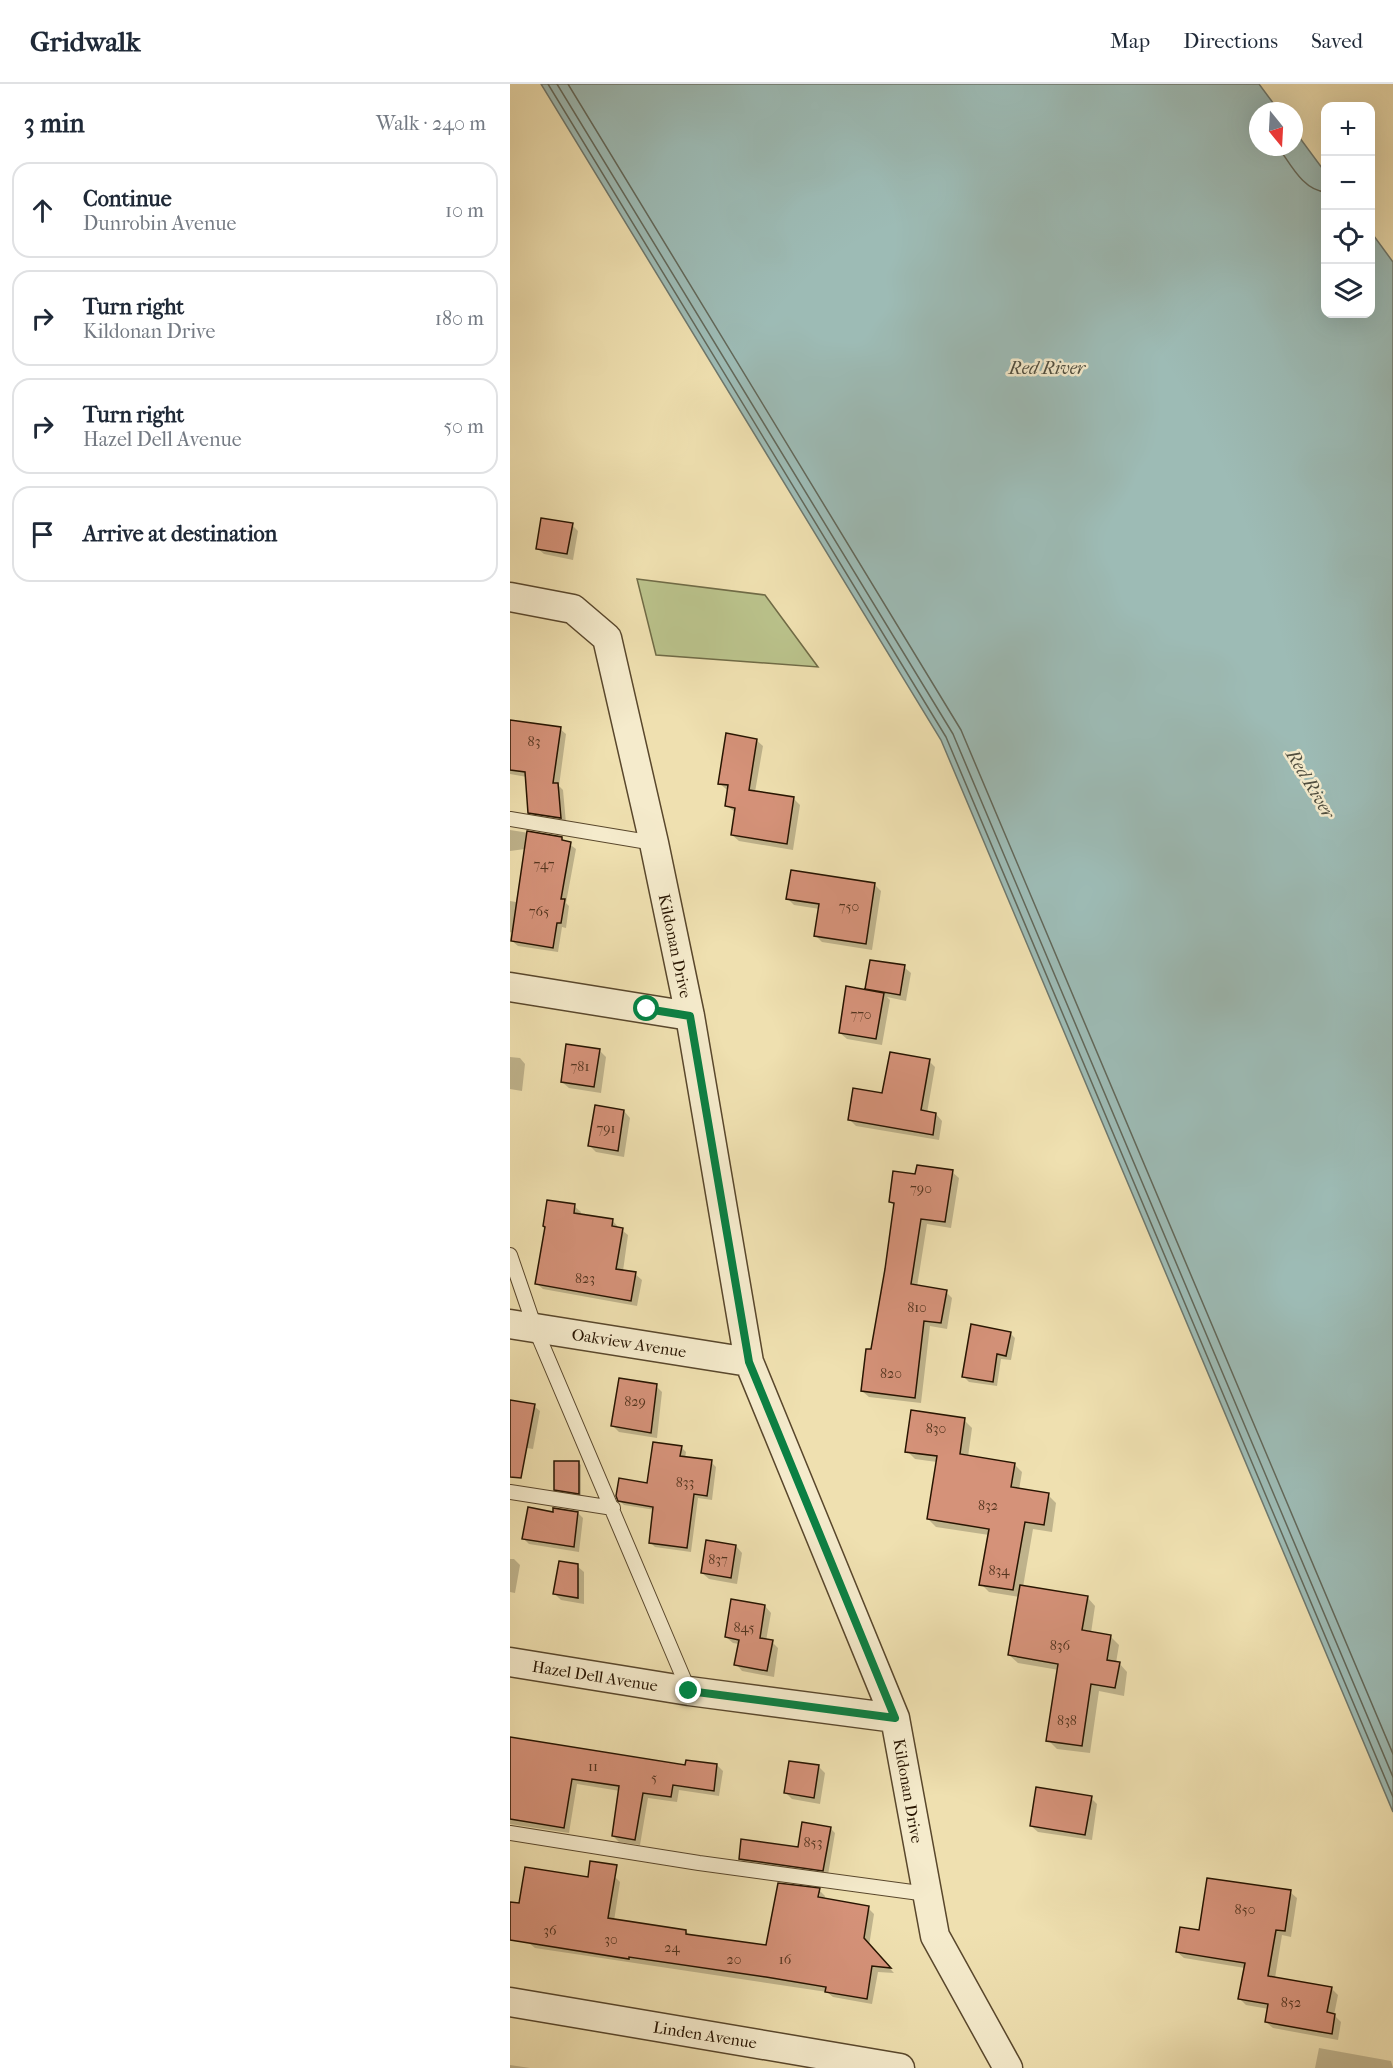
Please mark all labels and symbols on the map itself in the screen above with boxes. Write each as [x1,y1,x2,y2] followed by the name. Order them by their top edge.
[1249,102,1303,156] north arrow
[1008,358,1087,379] water label: Red River
[528,733,540,750] house number: 83
[1281,745,1340,824] water label: Red River
[534,856,555,873] house number: 747
[655,892,695,1000] street label: Kildonan Drive
[839,898,859,915] house number: 750
[529,903,549,920] house number: 765
[633,995,659,1021] route start
[850,1006,872,1023] house number: 770
[571,1058,589,1075] house number: 781
[596,1120,616,1137] house number: 791
[910,1180,932,1197] house number: 790
[575,1270,595,1287] house number: 823
[907,1299,927,1316] house number: 810
[570,1325,688,1361] street label: Oakview Avenue
[880,1365,902,1382] house number: 820
[624,1393,646,1410] house number: 829
[926,1420,946,1437] house number: 830
[676,1474,694,1491] house number: 833
[978,1497,998,1514] house number: 832
[708,1551,728,1568] house number: 837
[988,1562,1010,1579] house number: 834
[734,1619,754,1636] house number: 845
[1050,1637,1071,1654] house number: 836
[531,1657,659,1695] street label: Hazel Dell Avenue
[675,1677,701,1703] route end
[1057,1712,1077,1729] house number: 838
[889,1737,927,1845] street label: Kildonan Drive
[588,1758,598,1775] house number: 11
[651,1769,657,1786] house number: 5
[804,1834,822,1851] house number: 853
[1235,1901,1255,1918] house number: 850
[543,1922,557,1939] house number: 36
[604,1931,618,1948] house number: 30
[664,1939,680,1956] house number: 24
[727,1951,741,1968] house number: 20
[779,1951,792,1968] house number: 16
[1281,1994,1301,2011] house number: 852
[652,2017,758,2053] street label: Linden Avenue

